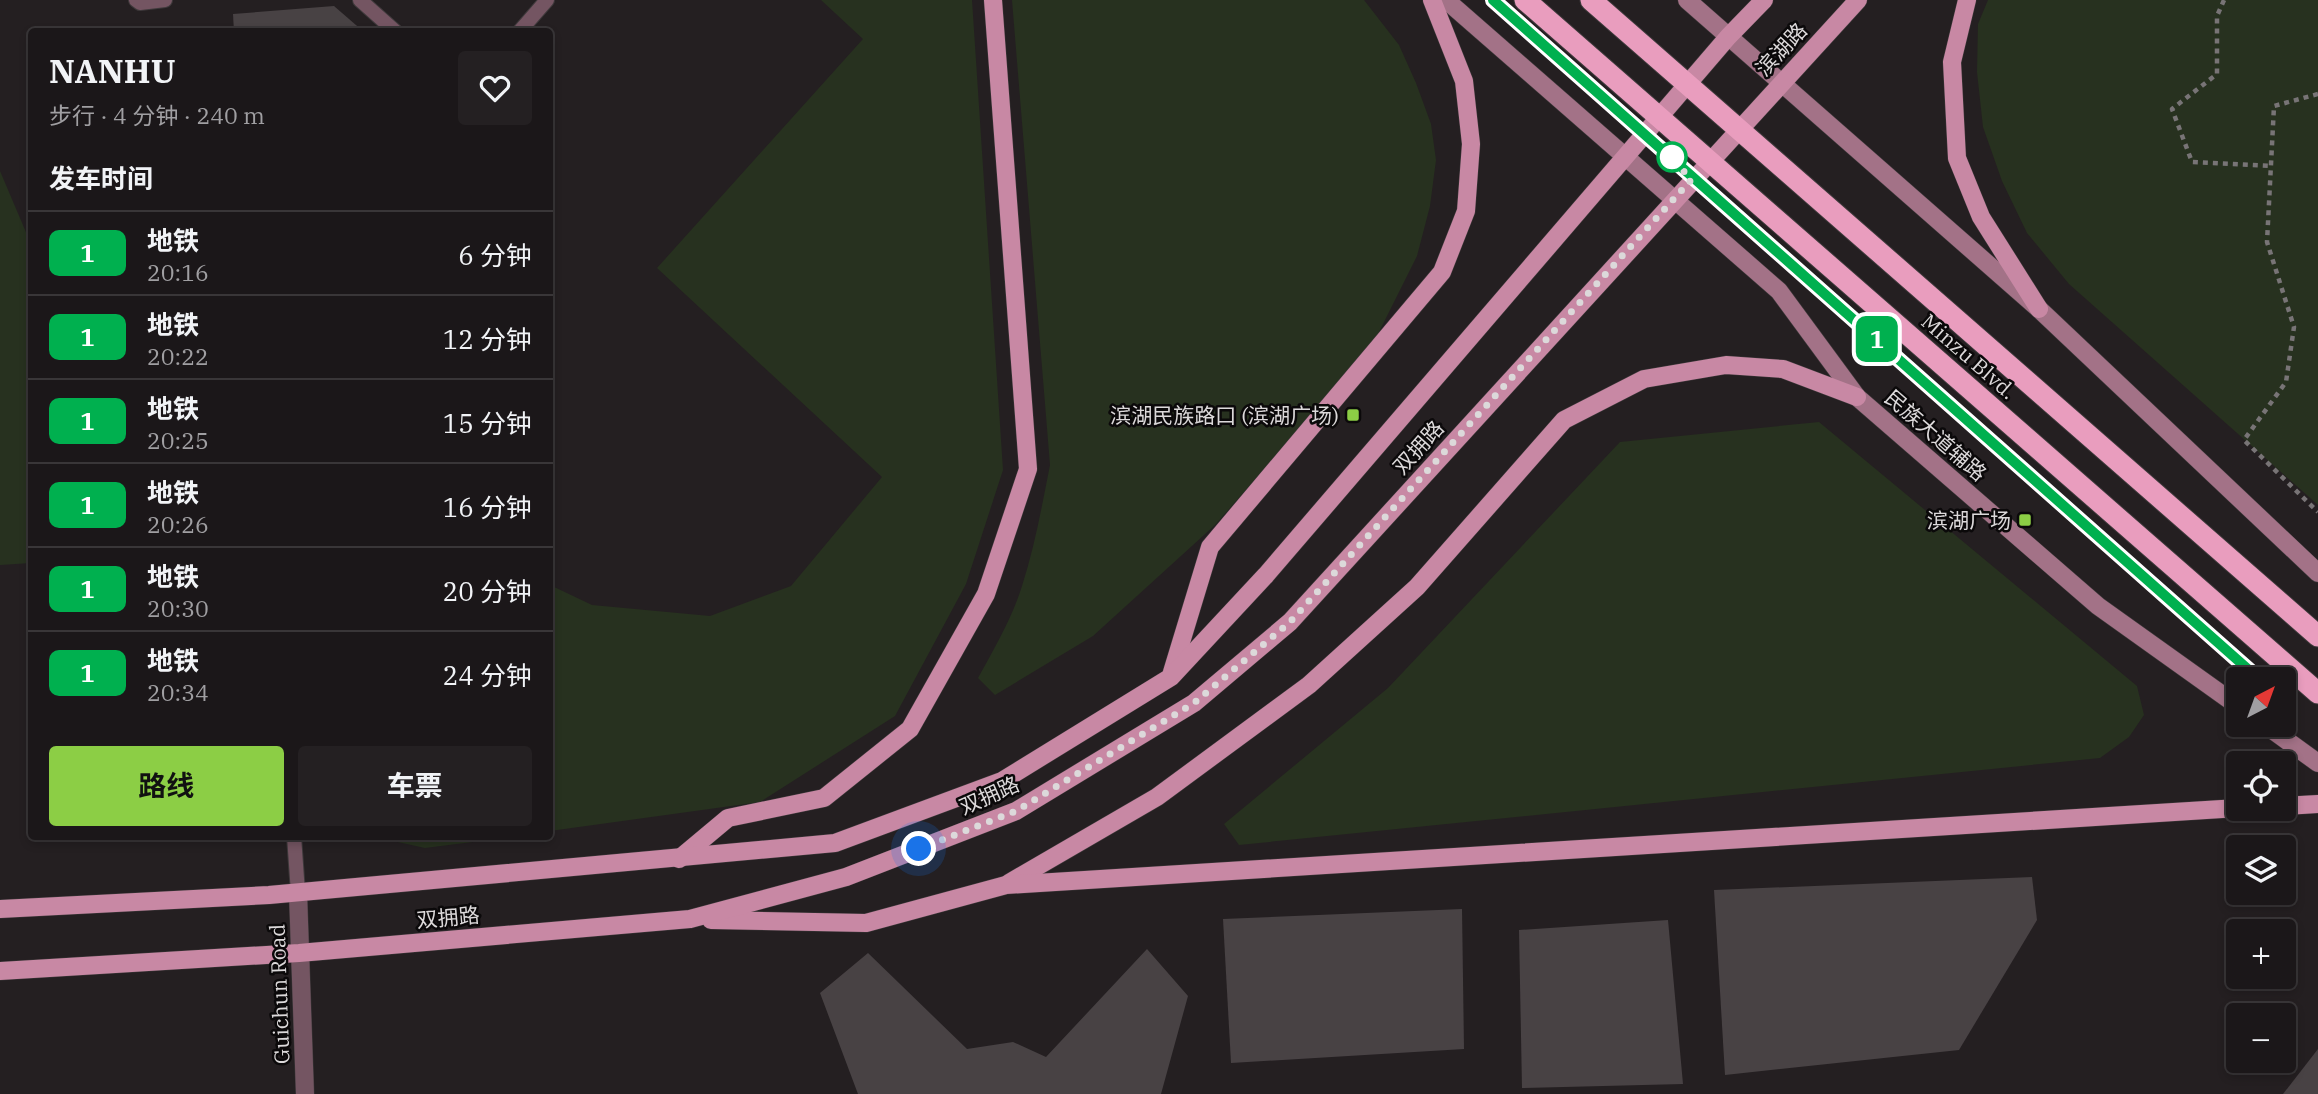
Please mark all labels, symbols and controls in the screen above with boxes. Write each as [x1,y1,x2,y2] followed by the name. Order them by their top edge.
[1749,16,1813,82] street label: 滨湖路
[49,49,176,92] text: NANHU
[458,51,532,125] button: heart
[49,100,265,130] text: 步行 · 4 分钟 · 240 m
[1657,142,1687,172] unlabelled marker
[49,161,153,195] text: 发车时间
[147,223,199,257] text: 地铁
[80,237,95,269] text: 1
[458,238,532,272] text: 6 分钟
[147,257,209,287] text: 20:16
[147,307,199,341] text: 地铁
[1916,307,2022,405] street label: Minzu Blvd.
[1854,316,1900,362] line badge: 1
[80,321,95,353] text: 1
[443,322,532,356] text: 12 分钟
[1870,323,1884,355] text: 1
[147,341,209,371] text: 20:22
[1879,383,1993,487] street label: 民族大道辅路
[147,391,199,425] text: 地铁
[1110,401,1339,429] place label: 滨湖民族路口 (滨湖广场)
[80,405,95,437] text: 1
[443,406,532,440] text: 15 分钟
[1345,407,1361,423] marker: 滨湖民族路口 (滨湖广场)
[1387,414,1449,480] street label: 双拥路
[147,425,209,455] text: 20:25
[147,475,199,509] text: 地铁
[80,489,95,521] text: 1
[443,490,532,524] text: 16 分钟
[1927,506,2011,534] place label: 滨湖广场
[147,509,209,539] text: 20:26
[2017,512,2033,528] marker: 滨湖广场
[147,559,199,593] text: 地铁
[80,573,95,605] text: 1
[443,574,532,608] text: 20 分钟
[147,593,209,623] text: 20:30
[147,643,199,677] text: 地铁
[80,657,95,689] text: 1
[443,658,532,692] text: 24 分钟
[2226,667,2296,737] north arrow
[2226,667,2296,1073] map controls
[147,677,209,707] text: 20:34
[49,746,284,826] button: 路线
[298,746,532,826] button: 车票
[2226,751,2296,821] button: locate
[955,769,1023,821] street label: 双拥路
[901,831,936,866] your location
[2226,835,2296,905] button: layers
[415,900,481,934] street label: 双拥路
[2226,919,2296,989] button: +
[263,923,295,1064] street label: Guichun Road
[2226,1003,2296,1073] button: −

